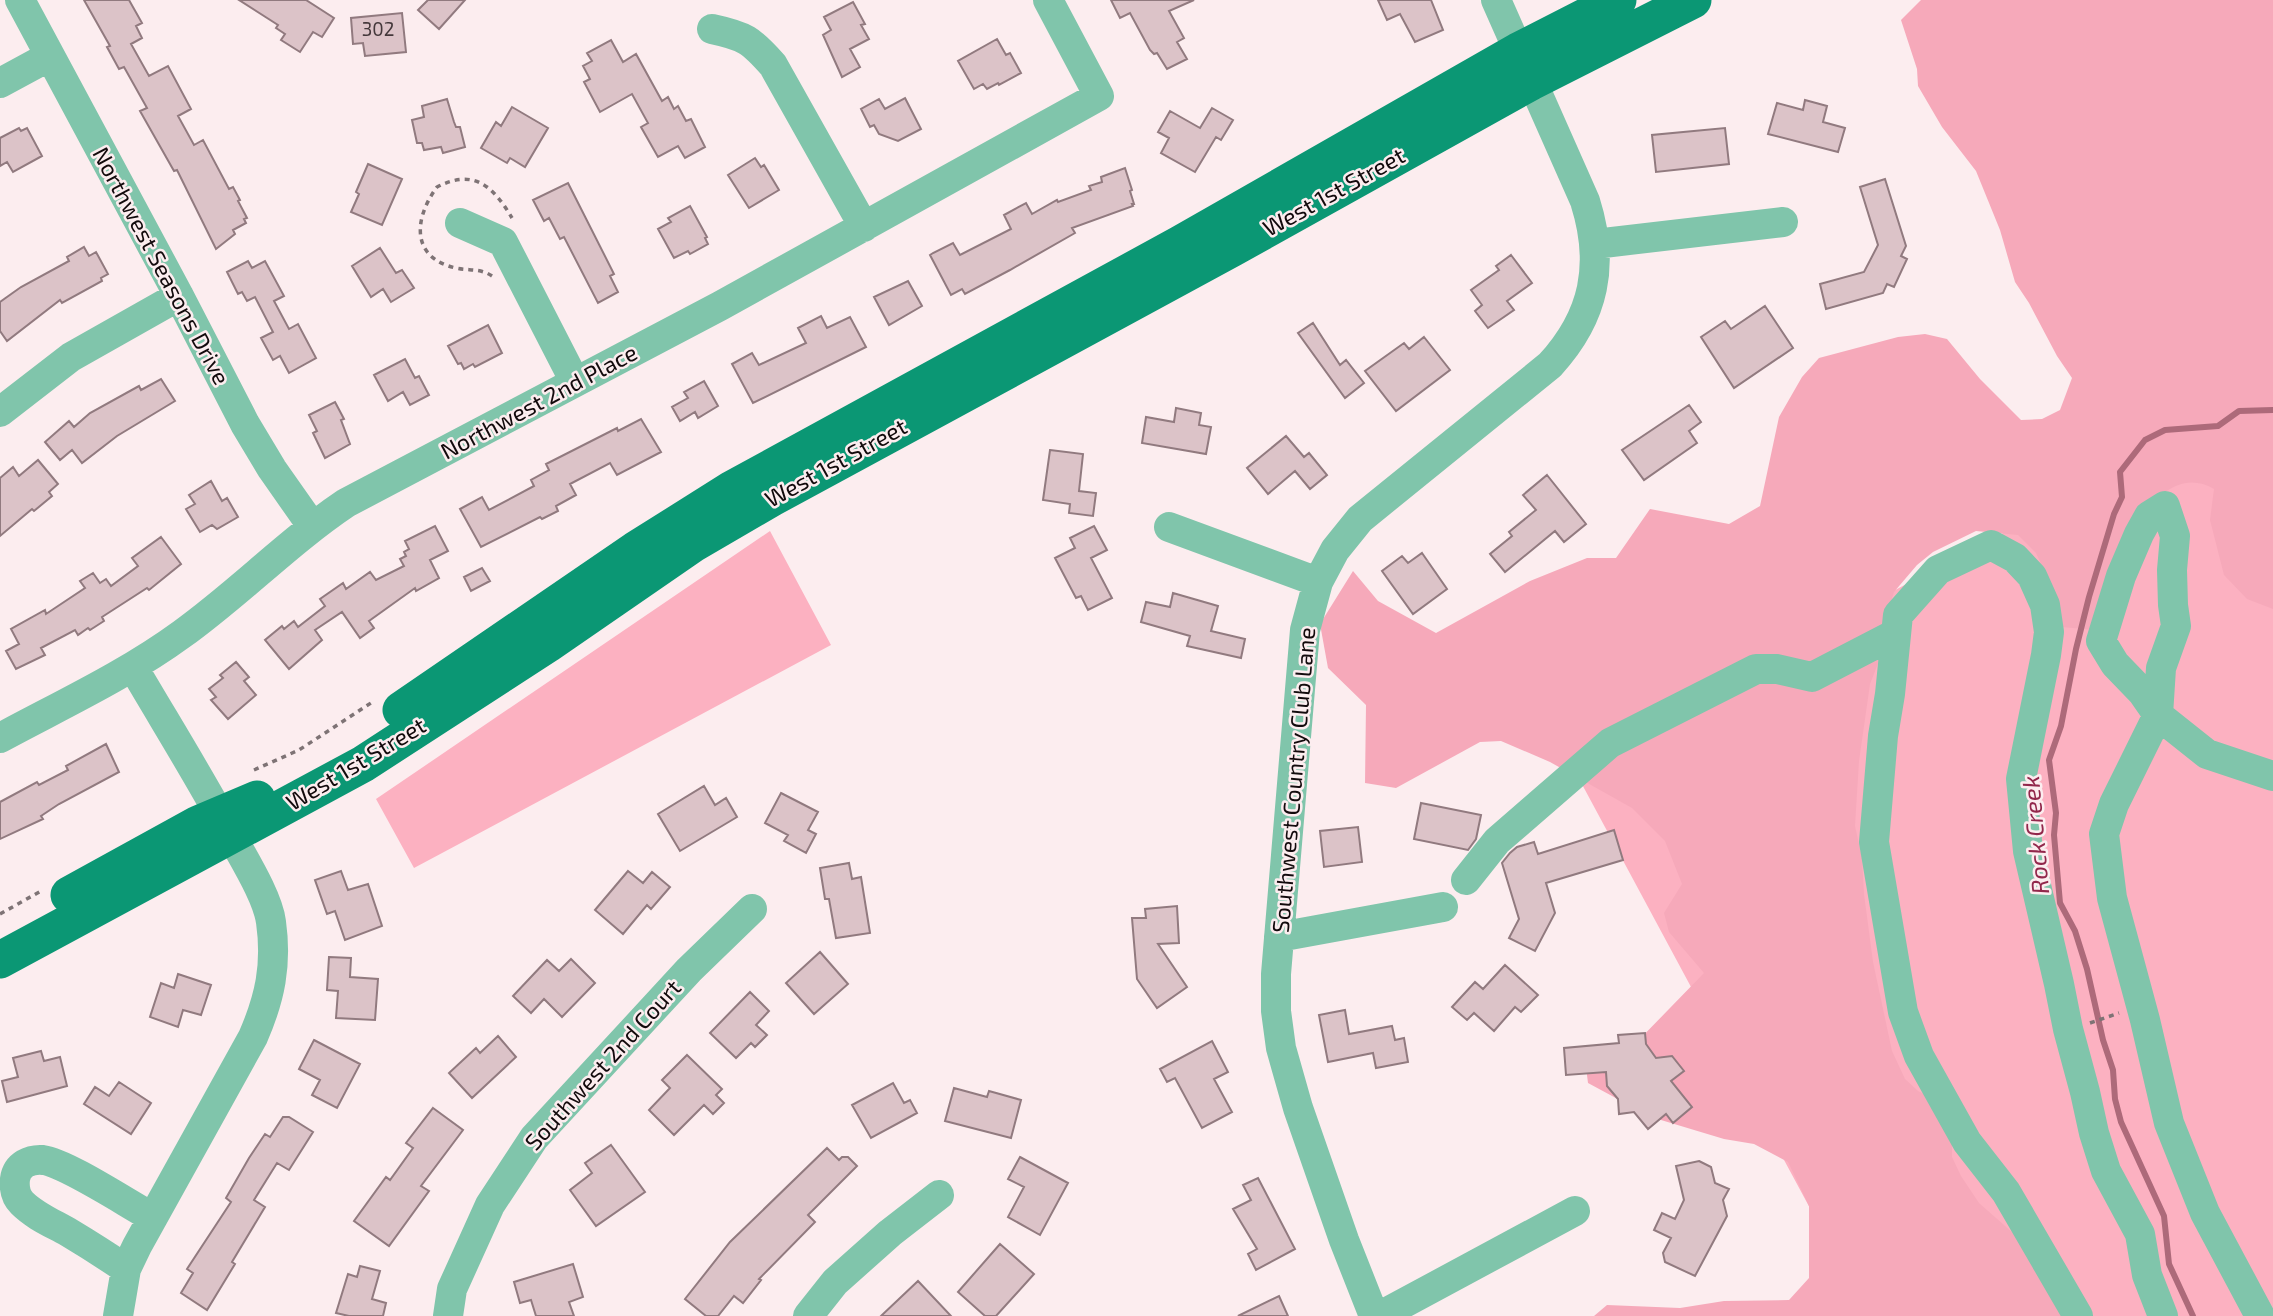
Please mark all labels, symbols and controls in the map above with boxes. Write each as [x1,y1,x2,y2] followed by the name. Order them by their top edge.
[362,17,394,40] house number: 302
[1258,140,1410,242] street label: West 1st Street
[87,142,236,389] street label: Northwest Seasons Drive
[436,337,642,465] street label: Northwest 2nd Place
[760,411,912,513] street label: West 1st Street
[1266,626,1320,934] street label: Southwest Country Club Lane
[281,710,431,816] street label: West 1st Street
[2015,775,2054,896] water label: Rock Creek
[518,973,686,1155] street label: Southwest 2nd Court

